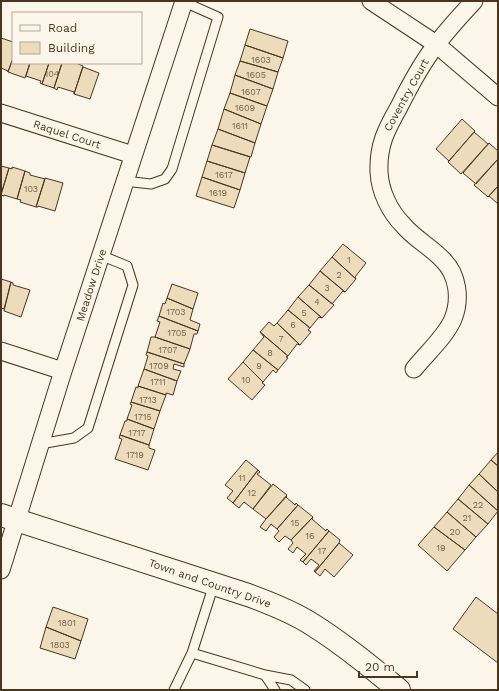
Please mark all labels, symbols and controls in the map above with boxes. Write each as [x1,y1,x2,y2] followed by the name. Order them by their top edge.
[12,12,142,64] legend
[48,21,77,35] text: Road
[48,41,95,55] text: Building
[251,55,271,65] house number: 1603
[381,56,432,134] street label: Coventry Court
[45,69,60,79] house number: 104
[246,70,266,80] house number: 1605
[241,87,261,97] house number: 1607
[235,103,255,113] house number: 1609
[32,117,103,152] street label: Raquel Court
[232,121,248,131] house number: 1611
[215,170,233,180] house number: 1617
[24,184,38,194] house number: 103
[209,188,227,198] house number: 1619
[74,247,109,323] street label: Meadow Drive
[347,255,351,265] house number: 1
[336,270,342,280] house number: 2
[324,283,330,293] house number: 3
[314,297,320,307] house number: 4
[166,307,186,317] house number: 1703
[301,308,307,318] house number: 5
[290,320,296,330] house number: 6
[167,328,187,338] house number: 1705
[278,334,284,344] house number: 7
[159,345,177,355] house number: 1707
[267,348,273,358] house number: 8
[149,361,169,371] house number: 1709
[256,361,262,371] house number: 9
[241,375,251,385] house number: 10
[150,377,166,387] house number: 1711
[139,395,157,405] house number: 1713
[134,412,152,422] house number: 1715
[128,428,146,438] house number: 1717
[126,450,144,460] house number: 1719
[238,473,246,483] house number: 11
[248,488,256,498] house number: 12
[473,500,483,510] house number: 22
[463,513,471,523] house number: 21
[291,518,299,528] house number: 15
[450,527,461,537] house number: 20
[306,531,314,541] house number: 16
[436,543,446,553] house number: 19
[318,546,326,556] house number: 17
[147,556,273,611] street label: Town and Country Drive
[58,618,76,628] house number: 1801
[50,640,70,650] house number: 1803
[359,653,417,679] scale bar
[365,660,395,674] text: 20 m

